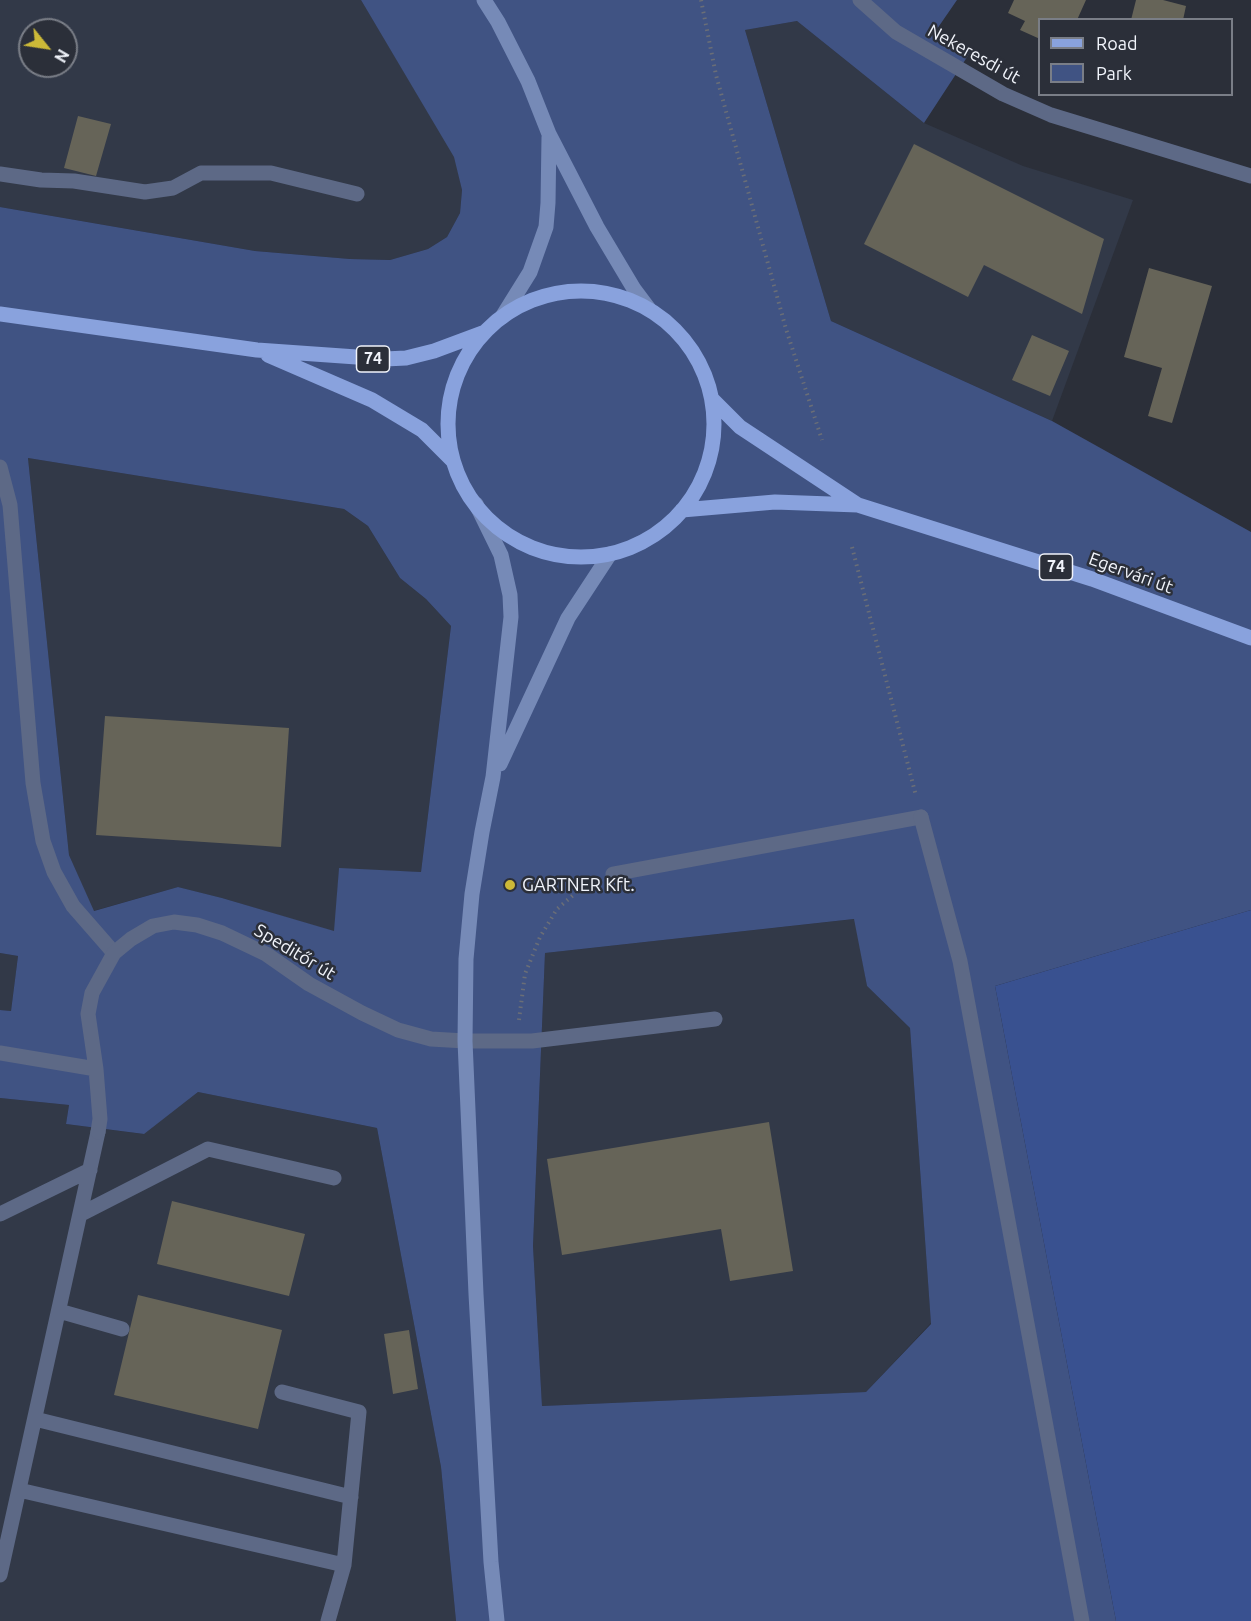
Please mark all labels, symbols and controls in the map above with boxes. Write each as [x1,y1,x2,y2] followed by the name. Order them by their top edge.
[18,18,78,78] north arrow
[1038,18,1233,96] legend
[924,20,1024,88] street label: Nekeresdi út
[1096,33,1138,53] text: Road
[51,46,73,66] text: N
[1096,63,1132,83] text: Park
[356,346,389,372] road number: 74
[1086,548,1176,598] street label: Egervári út
[1040,554,1072,580] road number: 74
[522,874,635,896] place label: GARTNER Kft.
[503,878,517,892] marker: GARTNER Kft.
[251,919,339,985] street label: Speditőr út

